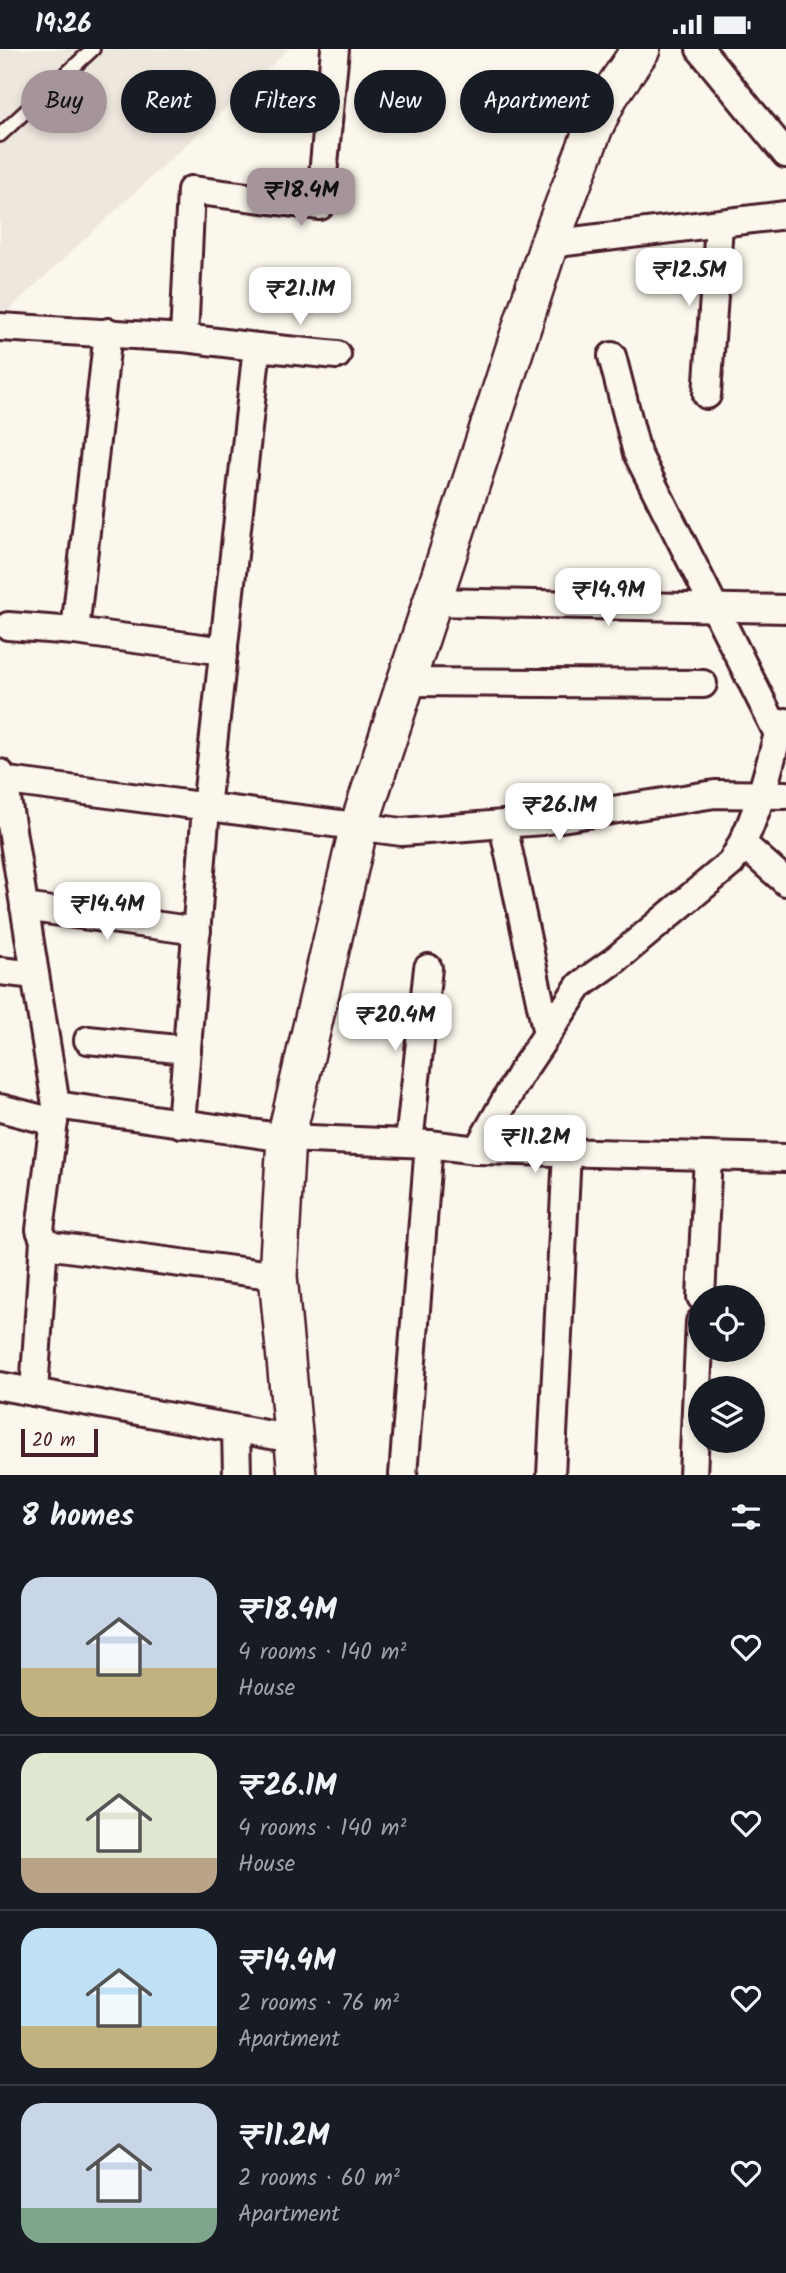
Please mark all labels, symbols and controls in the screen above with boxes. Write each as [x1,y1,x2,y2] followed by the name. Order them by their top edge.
[35,4,92,46] text: 19:26
[21,70,107,133] chip: Buy
[121,70,216,133] chip: Rent
[230,70,340,133] chip: Filters
[354,70,446,133] chip: New
[460,70,614,133] chip: Apartment
[244,169,358,228] pin: ₹18.4M
[263,173,339,209] text: ₹18.4M
[632,249,746,308] pin: ₹12.5M
[652,253,726,289] text: ₹12.5M
[243,267,357,327] pin: ₹21.1M
[265,272,335,308] text: ₹21.1M
[551,569,665,628] pin: ₹14.9M
[571,573,645,609] text: ₹14.9M
[502,783,616,843] pin: ₹26.1M
[521,788,597,824] text: ₹26.1M
[50,883,164,942] pin: ₹14.4M
[70,887,144,923] text: ₹14.4M
[338,993,452,1053] pin: ₹20.4M
[355,998,435,1034] text: ₹20.4M
[478,1115,592,1175] pin: ₹11.2M
[500,1120,570,1156] text: ₹11.2M
[688,1285,765,1453] map controls
[688,1285,765,1362] button: locate
[688,1376,765,1453] button: layers
[21,1426,98,1458] scale bar
[32,1426,75,1456] text: 20 m
[21,1493,134,1541] text: 8 homes
[727,1498,765,1536] icon: filters
[238,1587,337,1635] text: ₹18.4M
[77,1605,161,1689] icon: home
[727,1628,765,1666] icon: heart
[238,1635,406,1671] text: 4 rooms · 140 m²
[238,1671,295,1707] text: House
[238,1763,337,1811] text: ₹26.1M
[77,1781,161,1865] icon: home
[727,1804,765,1842] icon: heart
[238,1811,406,1847] text: 4 rooms · 140 m²
[238,1847,295,1883] text: House
[238,1938,336,1986] text: ₹14.4M
[77,1956,161,2040] icon: home
[727,1979,765,2017] icon: heart
[238,1986,399,2022] text: 2 rooms · 76 m²
[238,2022,340,2058] text: Apartment
[238,2113,330,2161] text: ₹11.2M
[77,2131,161,2215] icon: home
[727,2154,765,2192] icon: heart
[238,2161,400,2197] text: 2 rooms · 60 m²
[238,2197,340,2233] text: Apartment

